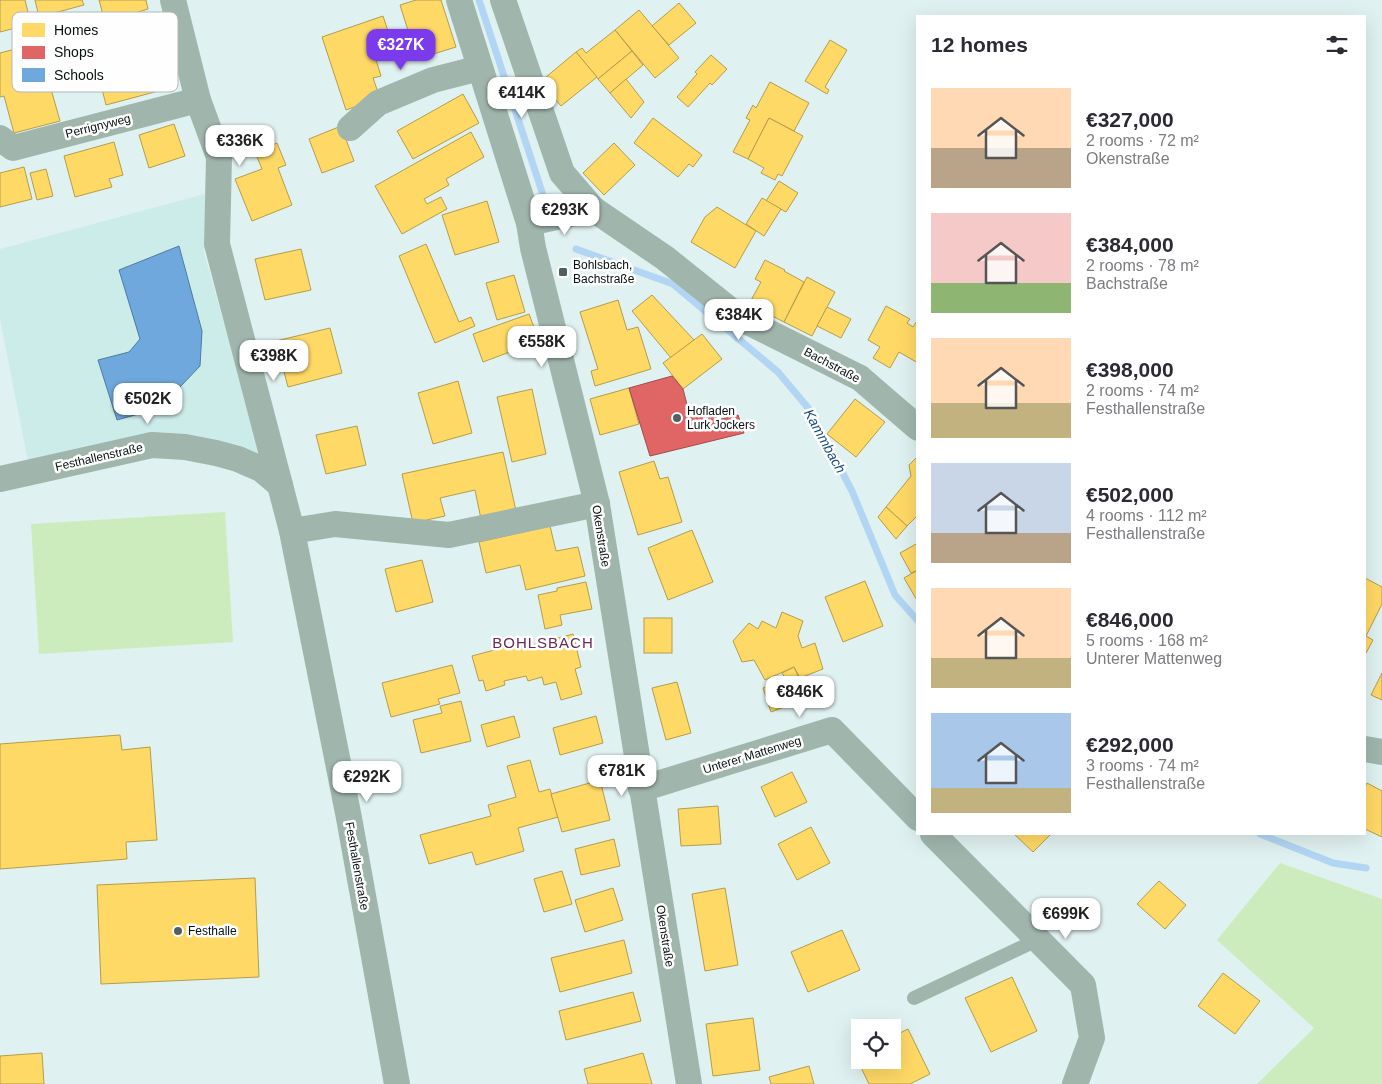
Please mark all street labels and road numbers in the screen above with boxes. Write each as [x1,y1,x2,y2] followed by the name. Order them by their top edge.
[64,111,132,141] street label: Perrignyweg
[802,344,863,386] street label: Bachstraße
[54,440,144,474] street label: Festhallenstraße
[589,504,613,568] street label: Okenstraße
[701,733,803,777] street label: Unterer Mattenweg
[342,821,372,912] street label: Festhallenstraße
[653,904,677,968] street label: Okenstraße

